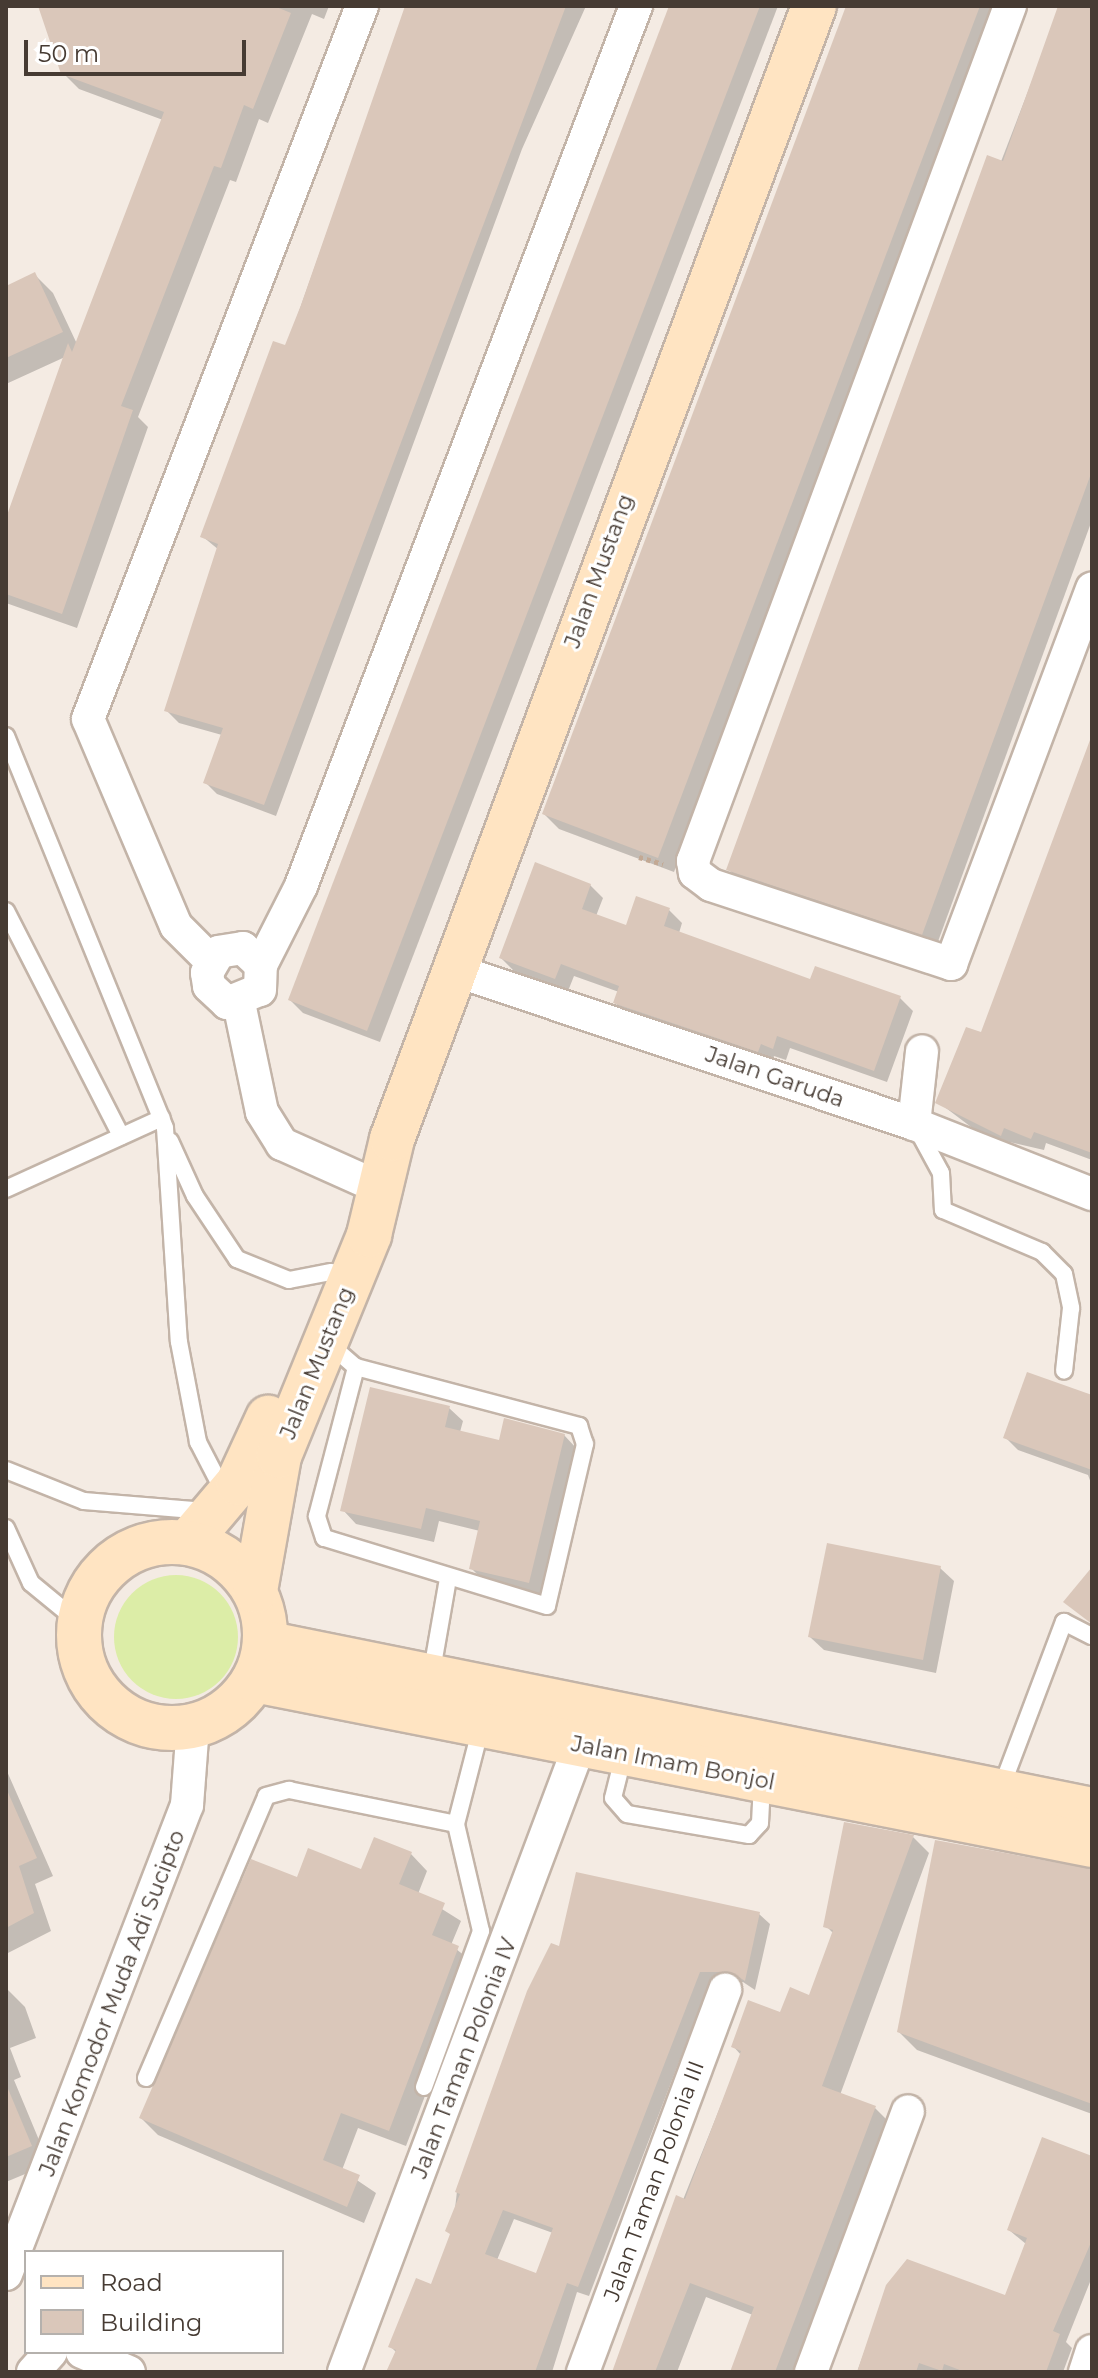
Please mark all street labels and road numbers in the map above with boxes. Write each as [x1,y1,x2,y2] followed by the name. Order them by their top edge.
[559,491,639,651] street label: Jalan Mustang
[702,1041,848,1113] street label: Jalan Garuda
[275,1283,359,1443] street label: Jalan Mustang
[569,1730,777,1796] street label: Jalan Imam Bonjol
[34,1826,190,2180] street label: Jalan Komodor Muda Adi Sucipto
[406,1934,522,2182] street label: Jalan Taman Polonia IV
[598,2057,710,2305] street label: Jalan Taman Polonia III

